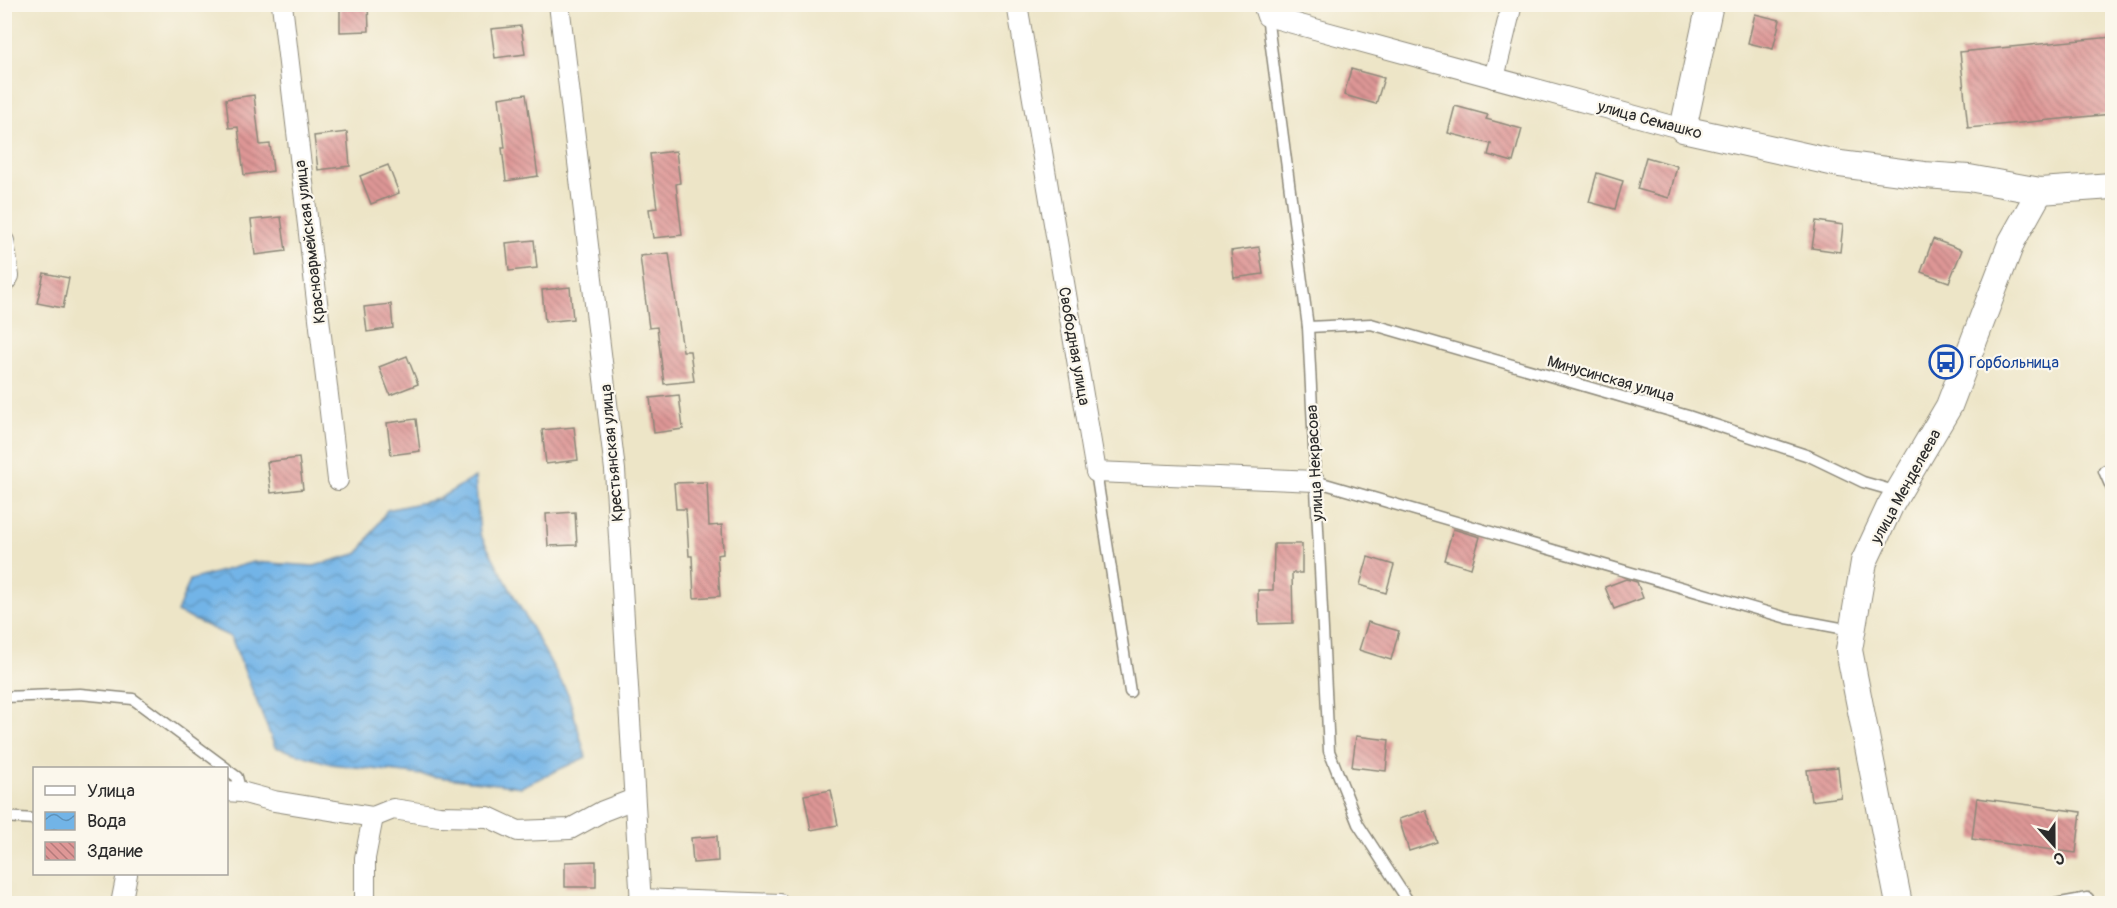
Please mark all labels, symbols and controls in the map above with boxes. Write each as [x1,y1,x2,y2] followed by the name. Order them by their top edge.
[1594,96,1705,144] street label: улица Семашко
[290,159,330,325] street label: Красноармейская улица
[1054,285,1094,407] street label: Свободная улица
[1928,344,1964,380] bus stop icon: Горбольница
[1545,351,1677,407] street label: Минусинская улица
[1969,353,2059,373] place label: Горбольница
[596,383,628,523] street label: Крестьянская улица
[1302,404,1328,523] street label: улица Некрасова
[1866,426,1946,548] street label: улица Менделеева
[33,767,228,875] legend
[87,780,135,803] text: Улица
[87,810,126,833] text: Вода
[2024,815,2084,875] north arrow
[87,840,143,863] text: Здание
[2051,847,2067,869] text: С

